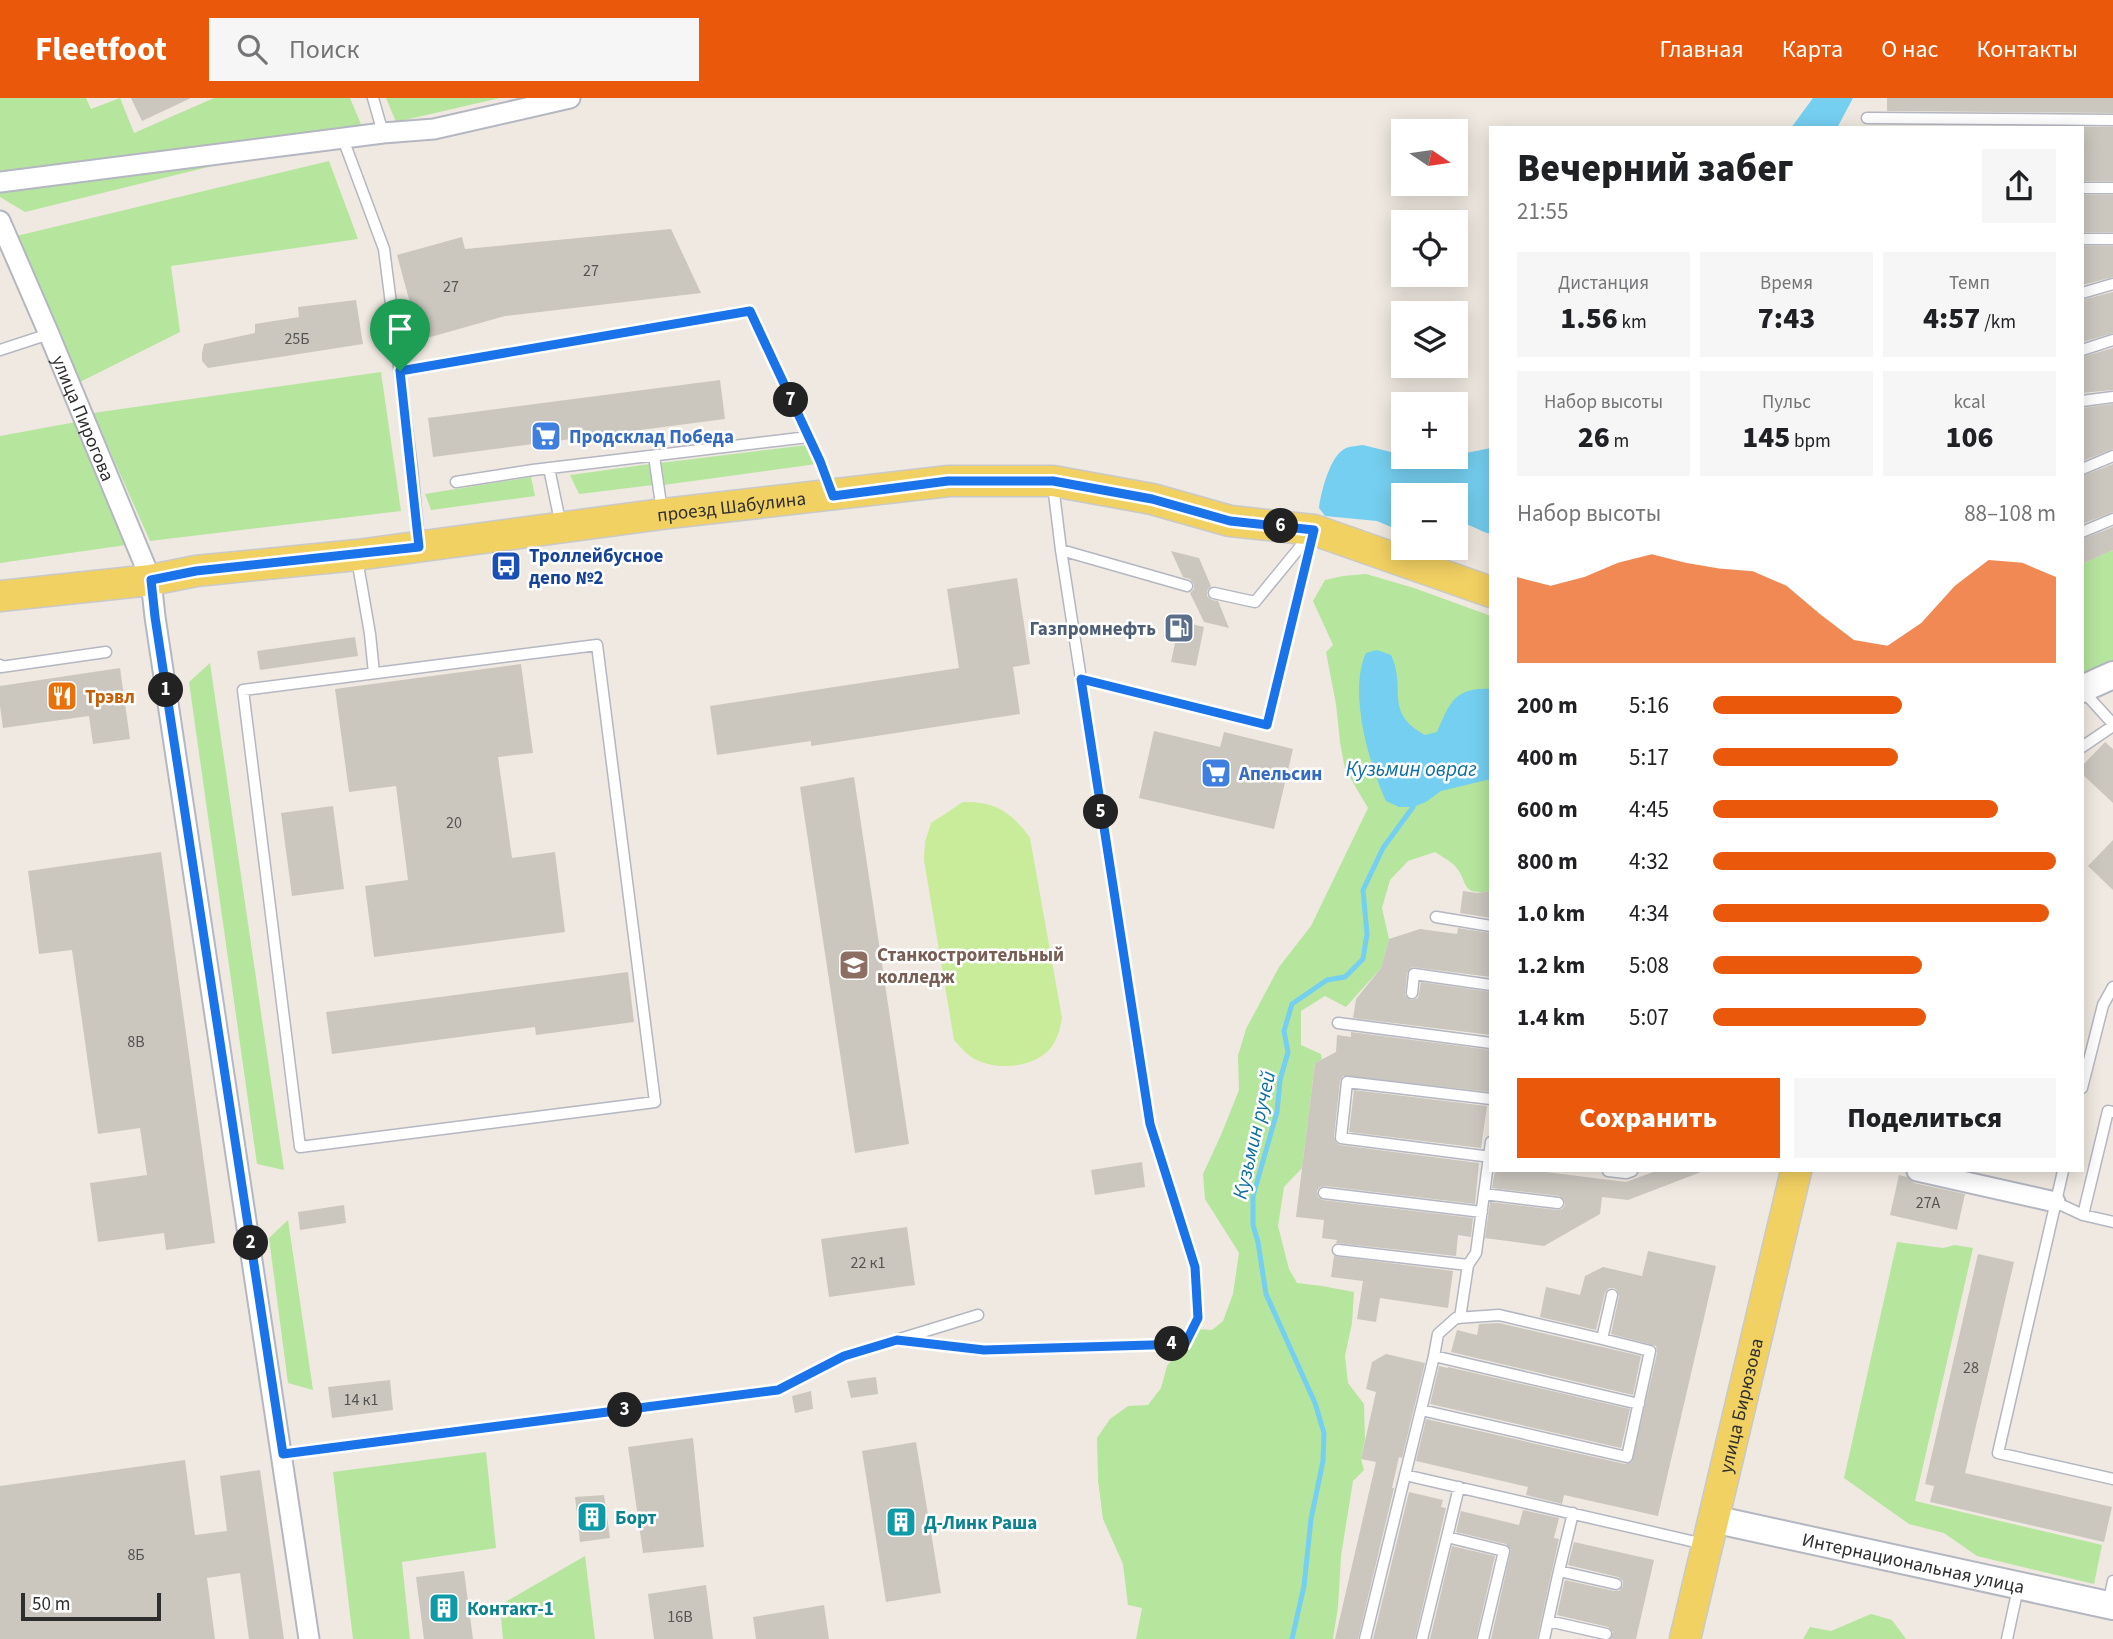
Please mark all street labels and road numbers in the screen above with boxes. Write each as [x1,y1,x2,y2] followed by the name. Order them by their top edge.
[44,351,121,486] street label: улица Пирогова
[656,486,807,529] street label: проезд Шабулина
[1713,1336,1771,1476] street label: улица Бирюзова
[1799,1527,2027,1601] street label: Интернациональная улица

